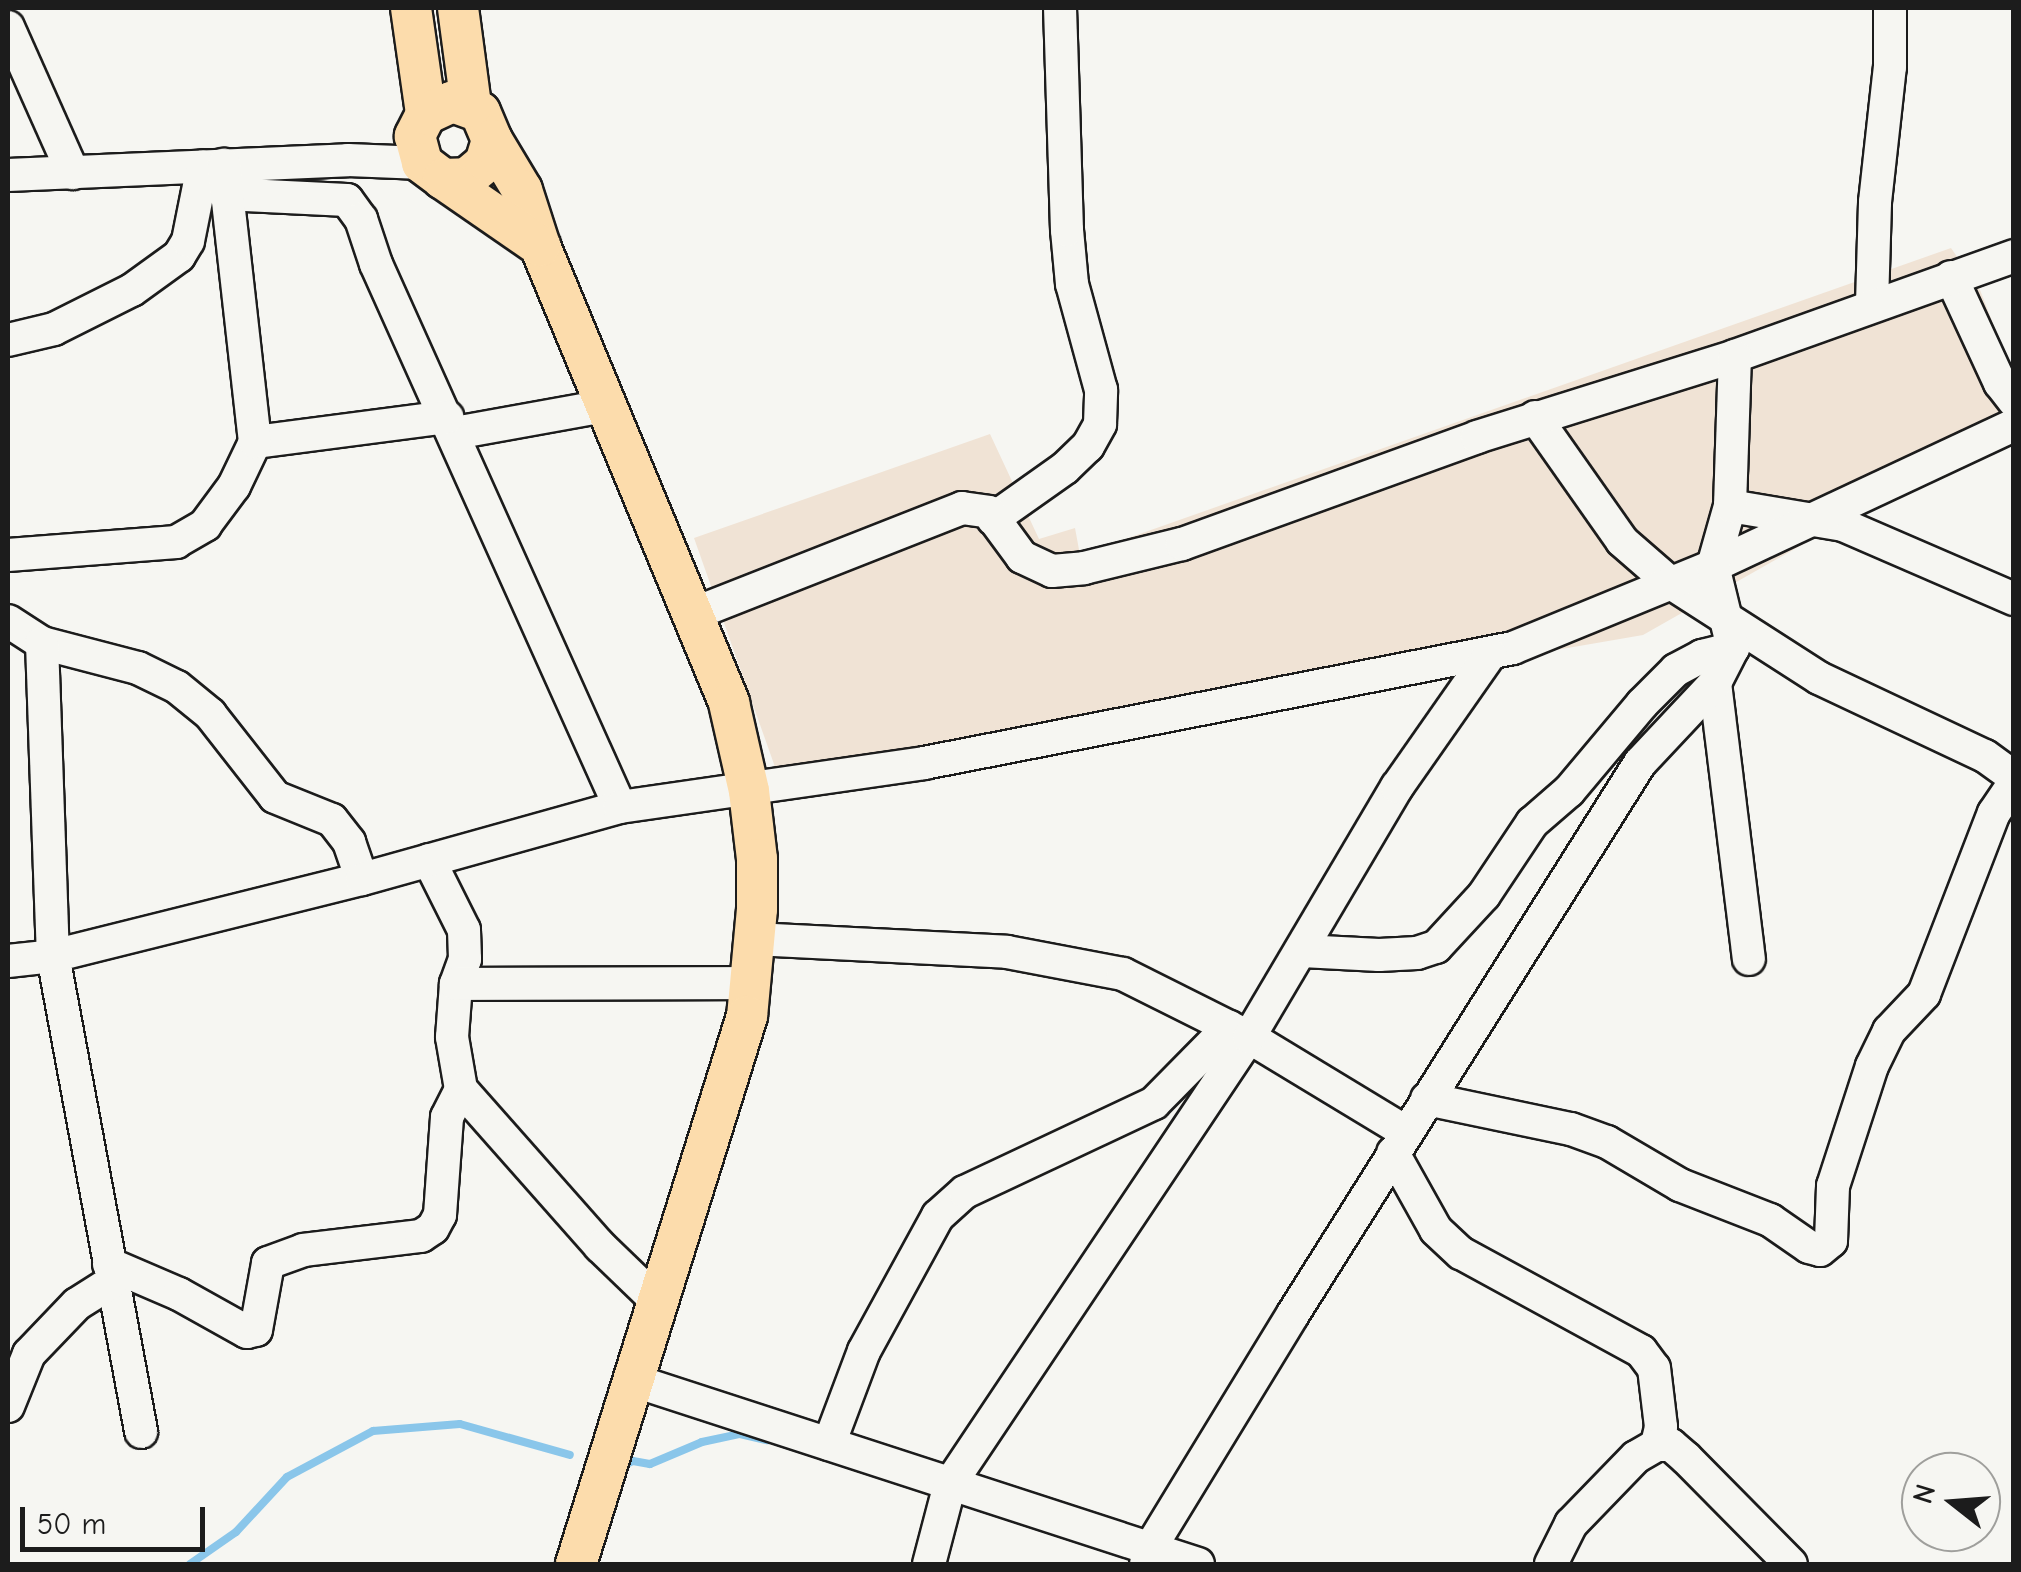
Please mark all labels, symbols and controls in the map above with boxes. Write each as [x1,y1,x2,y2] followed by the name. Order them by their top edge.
[1901,1452,2001,1552] north arrow
[1906,1480,1942,1507] text: N
[25,1487,210,1549] scale bar
[37,1507,106,1542] text: 50 m

